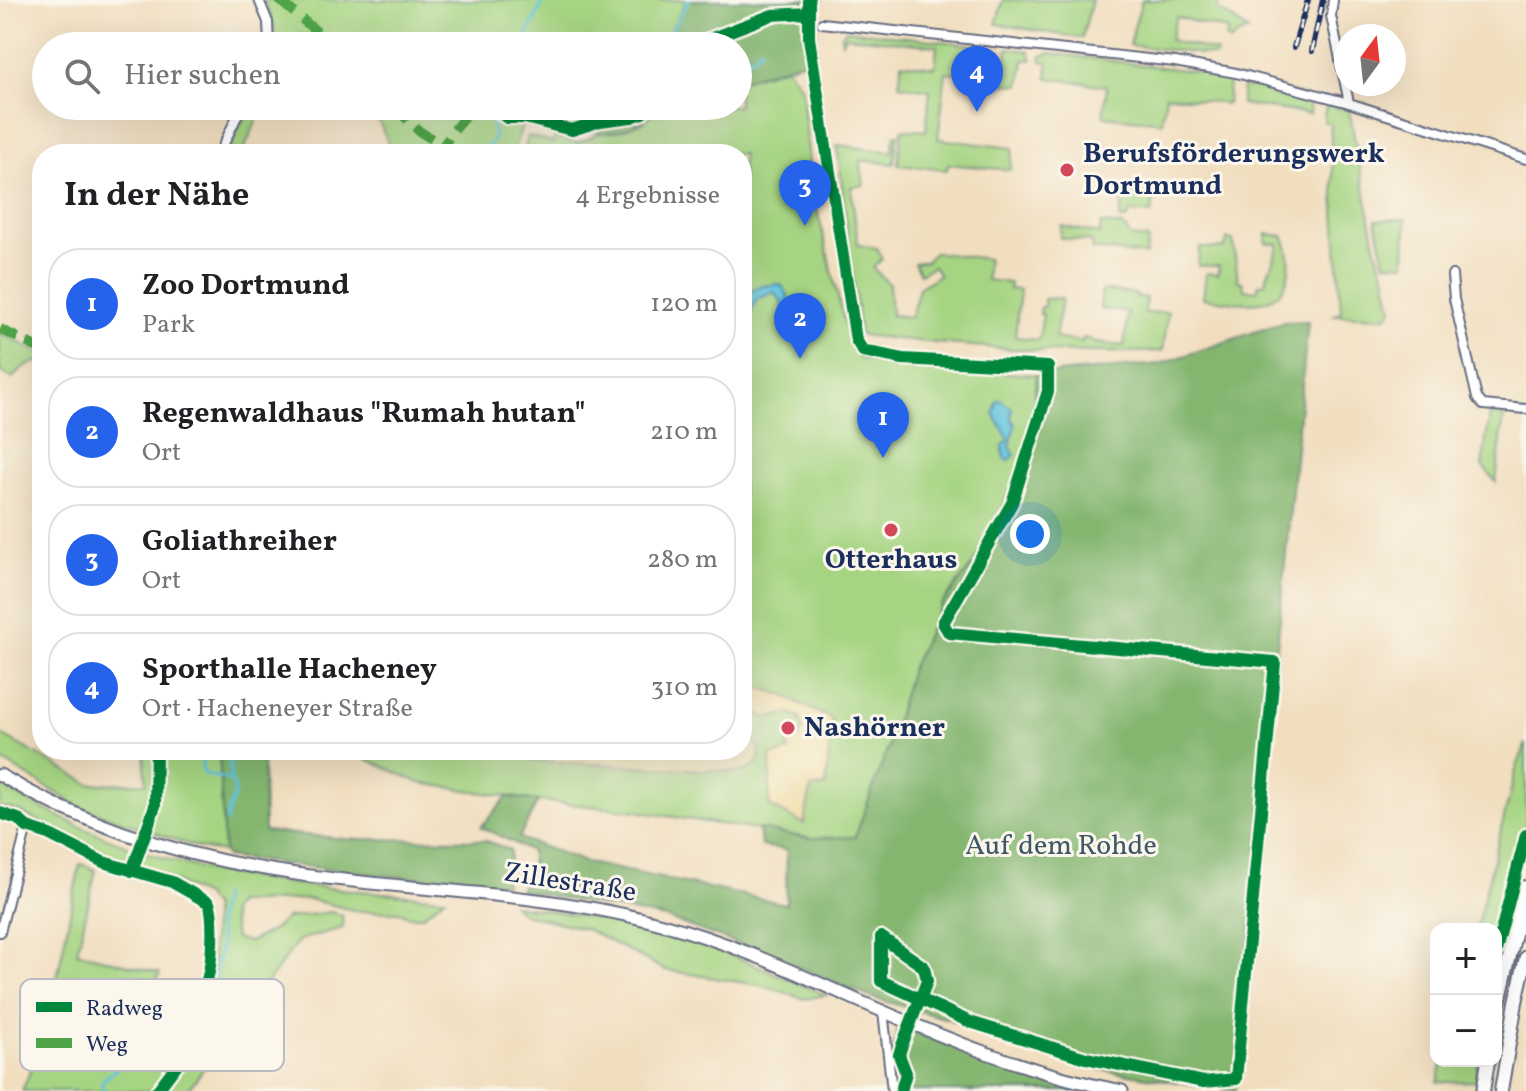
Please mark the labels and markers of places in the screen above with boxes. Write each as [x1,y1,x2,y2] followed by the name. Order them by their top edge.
[951,46,1003,112] pin: 4
[1083,135,1385,206] place label: Berufsförderungswerk Dortmund
[779,160,831,226] pin: 3
[1058,161,1076,179] marker: Berufsförderungswerk Dortmund
[774,293,826,359] pin: 2
[857,392,909,458] pin: 1
[882,521,900,539] marker: Otterhaus
[825,541,957,580] place label: Otterhaus
[804,709,945,748] place label: Nashörner
[779,719,797,737] marker: Nashörner

